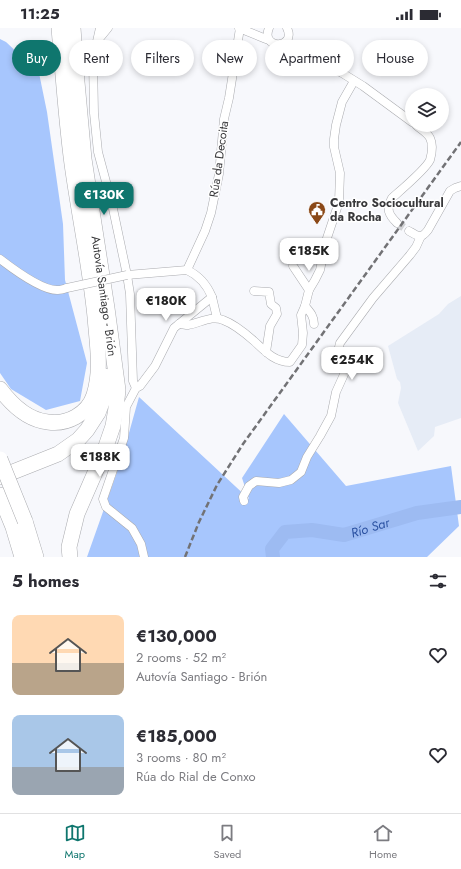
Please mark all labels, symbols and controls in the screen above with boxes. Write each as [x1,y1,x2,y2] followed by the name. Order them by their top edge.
[20,3,60,25] text: 11:25
[12,40,61,76] chip: Buy
[69,40,123,76] chip: Rent
[131,40,194,76] chip: Filters
[202,40,257,76] chip: New
[265,40,354,76] chip: Apartment
[362,40,428,76] chip: House
[405,88,449,132] map controls
[405,88,449,132] button: layers
[205,119,233,198] street label: Rúa da Decoita
[76,182,132,216] pin: €130K
[84,185,124,204] text: €130K
[330,194,444,226] place label: Centro Sociocultural da Rocha
[307,200,327,225] public building icon: Centro Sociocultural da Rocha
[87,235,121,357] street label: Autovía Santiago - Brión
[281,238,337,272] pin: €185K
[289,241,329,260] text: €185K
[138,288,194,322] pin: €180K
[146,291,186,310] text: €180K
[324,347,380,381] pin: €254K
[330,350,374,369] text: €254K
[72,444,128,478] pin: €188K
[80,447,120,466] text: €188K
[348,512,392,542] water label: Río Sar
[12,569,79,593] text: 5 homes
[427,570,449,592] icon: filters
[136,624,217,648] text: €130,000
[44,631,92,679] icon: home
[427,644,449,666] icon: heart
[136,648,226,667] text: 2 rooms · 52 m²
[136,667,267,686] text: Autovía Santiago - Brión
[136,724,217,748] text: €185,000
[44,731,92,779] icon: home
[427,744,449,766] icon: heart
[136,748,226,767] text: 3 rooms · 80 m²
[136,767,256,786] text: Rúa do Rial de Conxo
[64,822,86,862] tab: Map
[213,822,241,862] tab: Saved
[369,822,397,862] tab: Home

